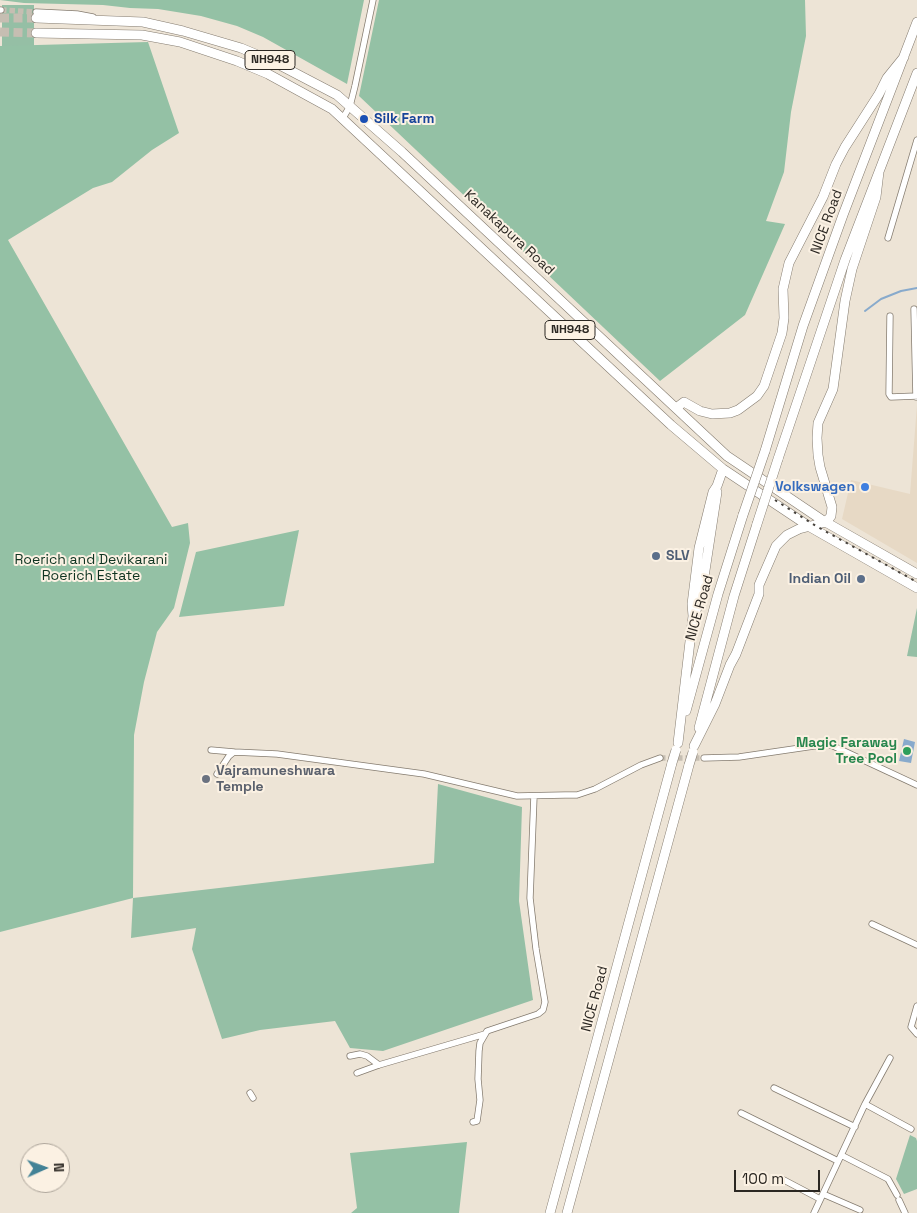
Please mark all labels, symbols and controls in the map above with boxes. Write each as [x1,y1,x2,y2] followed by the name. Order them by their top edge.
[245,50,295,70] road number: NH948
[374,111,434,127] place label: Silk Farm
[358,113,370,125] marker: Silk Farm
[460,187,558,279] street label: Kanakapura Road
[808,187,846,257] street label: NICE Road
[545,320,595,340] road number: NH948
[775,479,855,495] place label: Volkswagen
[859,481,871,493] marker: Volkswagen
[666,548,690,564] place label: SLV
[650,550,662,562] marker: SLV
[14,552,168,584] park label: Roerich and Devikarani Roerich Estate
[789,571,851,587] place label: Indian Oil
[683,573,717,643] street label: NICE Road
[855,573,867,585] marker: Indian Oil
[796,735,897,768] place label: Magic Faraway Tree Pool
[901,745,913,757] marker: Magic Faraway Tree Pool
[216,763,335,796] place label: Vajramuneshwara Temple
[200,773,212,785] marker: Vajramuneshwara Temple
[578,964,612,1034] street label: NICE Road
[20,1143,70,1193] north arrow
[737,1160,823,1192] scale bar
[50,1162,68,1173] text: N
[742,1169,784,1188] text: 100 m

